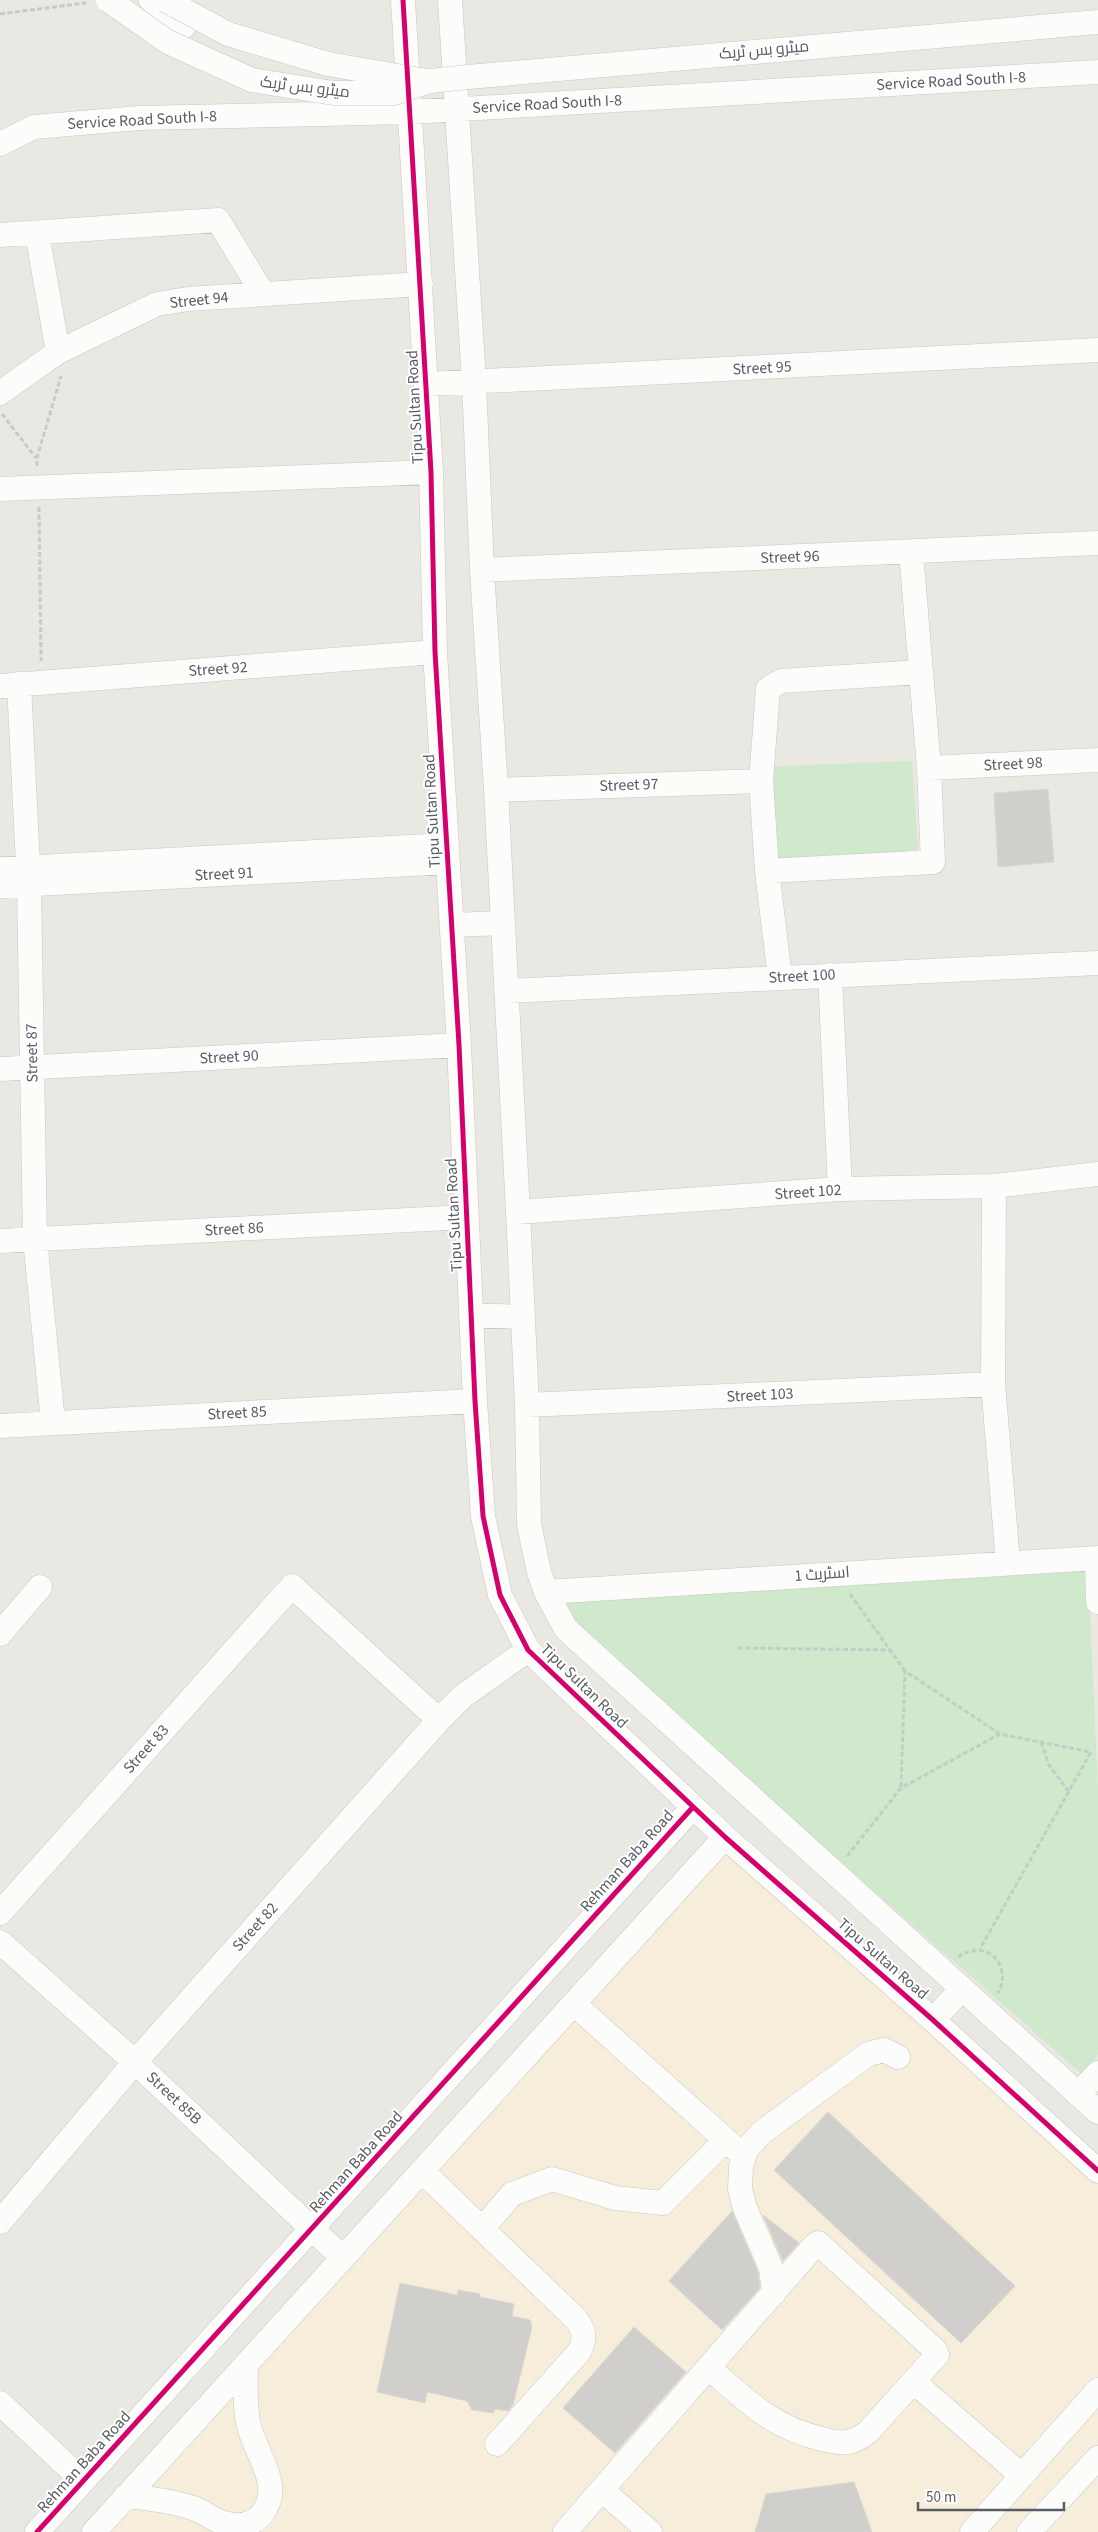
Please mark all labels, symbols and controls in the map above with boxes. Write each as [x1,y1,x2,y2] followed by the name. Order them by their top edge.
[718,35,810,65] street label: میٹرو بس ٹریک
[876,66,1026,96] street label: Service Road South I-8
[259,71,351,103] street label: میٹرو بس ٹریک
[472,89,622,119] street label: Service Road South I-8
[67,105,217,135] street label: Service Road South I-8
[168,286,230,314] street label: Street 94
[401,349,429,465] street label: Tipu Sultan Road
[732,355,792,381] street label: Street 95
[760,545,820,569] street label: Street 96
[188,656,248,682] street label: Street 92
[983,751,1043,777] street label: Street 98
[418,753,446,869] street label: Tipu Sultan Road
[599,773,659,797] street label: Street 97
[194,861,254,887] street label: Street 91
[768,963,836,989] street label: Street 100
[20,1023,44,1083] street label: Street 87
[199,1044,259,1070] street label: Street 90
[440,1157,468,1273] street label: Tipu Sultan Road
[774,1179,842,1205] street label: Street 102
[204,1216,264,1242] street label: Street 86
[726,1382,794,1408] street label: Street 103
[207,1400,267,1426] street label: Street 85
[794,1561,850,1587] street label: اسٹریٹ 1
[535,1638,633,1734] street label: Tipu Sultan Road
[118,1720,174,1778] street label: Street 83
[575,1805,679,1917] street label: Rehman Baba Road
[227,1898,283,1956] street label: Street 82
[833,1913,933,2005] street label: Tipu Sultan Road
[141,2067,207,2129] street label: Street 85B
[304,2106,408,2218] street label: Rehman Baba Road
[32,2406,136,2518] street label: Rehman Baba Road
[918,2480,1064,2512] scale bar
[926,2487,956,2508] text: 50 m

